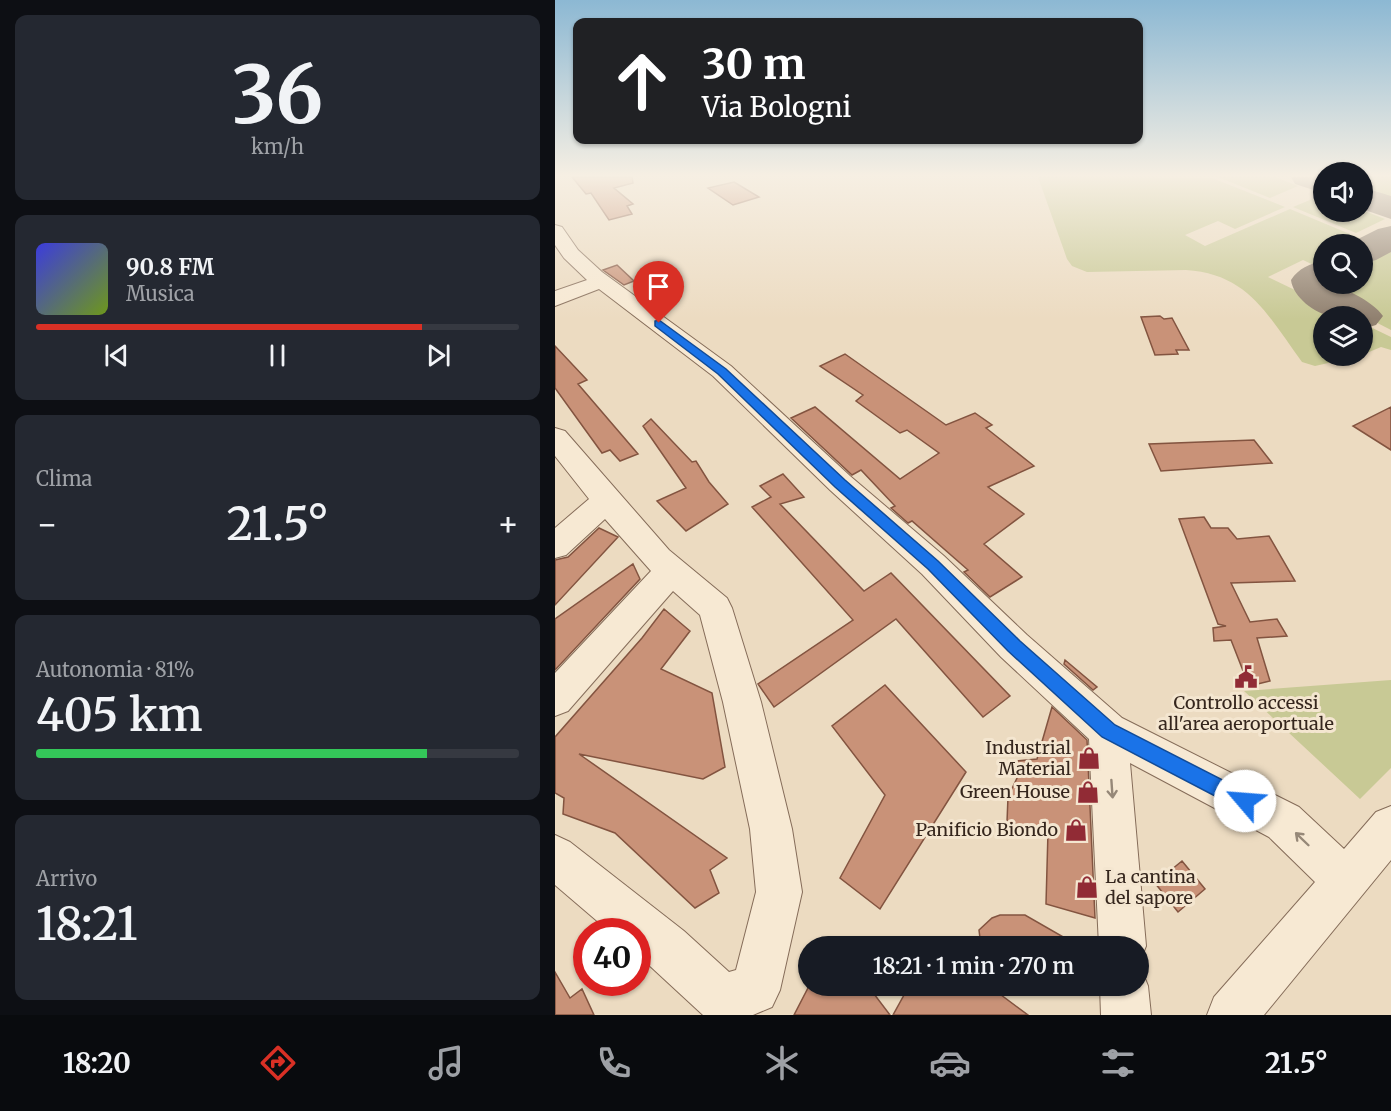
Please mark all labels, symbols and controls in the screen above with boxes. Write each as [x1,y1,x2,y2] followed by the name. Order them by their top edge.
[702,38,806,90] text: 30 m
[603,42,681,120] icon: ahead
[232,46,323,144] text: 36
[702,90,851,124] text: Via Bologni
[251,134,304,159] text: km/h
[1313,162,1373,366] map controls
[1313,162,1373,222] button: sound
[1313,234,1373,294] button: search
[126,253,214,281] text: 90.8 FM
[633,261,684,323] pin
[642,270,675,303] icon: arrive
[126,281,195,306] text: Musica
[1313,306,1373,366] button: layers
[100,339,133,372] icon: previous
[261,339,294,372] icon: pause
[422,339,455,372] icon: next
[36,466,92,491] text: Clima
[226,496,329,552] text: 21.5°
[36,504,58,545] text: −
[497,504,519,545] text: +
[36,657,194,682] text: Autonomia · 81%
[1233,664,1259,690] public building icon: Controllo accessi all'area aeroportuale
[36,687,203,743] text: 405 km
[1158,691,1334,735] place label: Controllo accessi all'area aeroportuale
[985,736,1071,780] place label: Industrial Material
[1076,745,1102,771] shop icon: Industrial Material
[1213,769,1277,833] position arrow
[1075,779,1101,805] shop icon: Green House
[1107,779,1118,799] one-way arrow
[960,780,1070,803] place label: Green House
[1063,817,1089,843] shop icon: Panificio Biondo
[915,818,1058,841] place label: Panificio Biondo
[1294,832,1309,846] one-way arrow
[1105,865,1196,909] place label: La cantina del sapore
[36,866,97,891] text: Arrivo
[1074,874,1100,900] shop icon: La cantina del sapore
[36,896,137,952] text: 18:21
[573,918,651,996] speed limit sign: 40
[873,952,1074,980] text: 18:21 · 1 min · 270 m
[257,1042,299,1084] icon: directions
[425,1042,467,1084] icon: music
[593,1042,635,1084] icon: phone
[761,1042,803,1084] icon: climate
[929,1042,971,1084] icon: car
[1097,1042,1139,1084] icon: filters
[63,1046,131,1080] text: 18:20
[1265,1046,1328,1080] text: 21.5°

